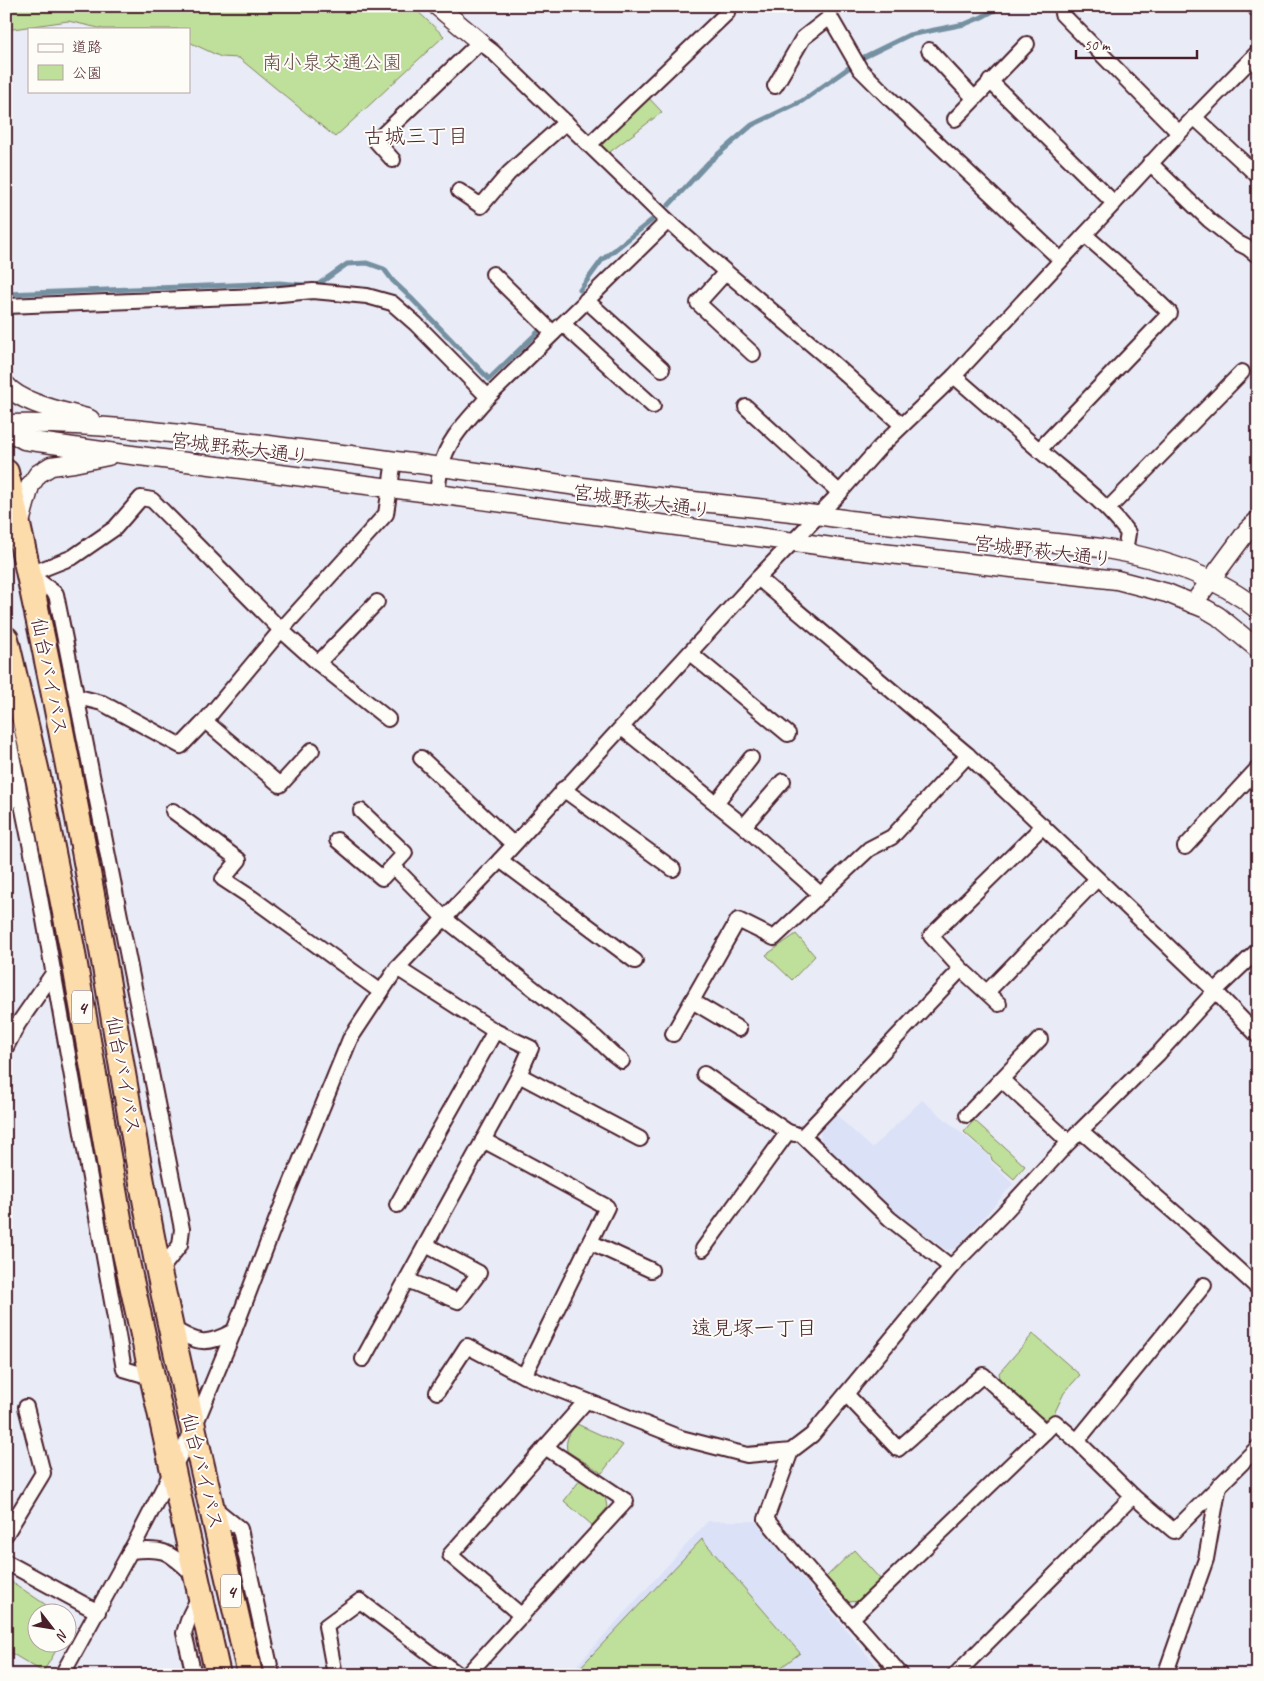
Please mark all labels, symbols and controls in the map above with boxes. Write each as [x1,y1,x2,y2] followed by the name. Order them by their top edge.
[28,28,190,92] legend
[1076,28,1198,60] scale bar
[1084,36,1111,55] text: 50 m
[72,38,102,57] text: 道路
[262,50,402,75] park label: 南小泉交通公園
[72,64,102,83] text: 公園
[364,123,469,149] district label: 古城三丁目
[169,428,311,469] street label: 宮城野萩大通り
[571,479,713,524] street label: 宮城野萩大通り
[972,531,1114,572] street label: 宮城野萩大通り
[26,615,73,737] street label: 仙台バイパス
[72,990,92,1024] road number: 4
[101,1014,146,1136] street label: 仙台バイパス
[691,1315,817,1341] district label: 遠見塚一丁目
[176,1410,229,1532] street label: 仙台バイパス
[221,1574,241,1608] road number: 4
[28,1604,78,1654] north arrow
[52,1626,72,1645] text: N

